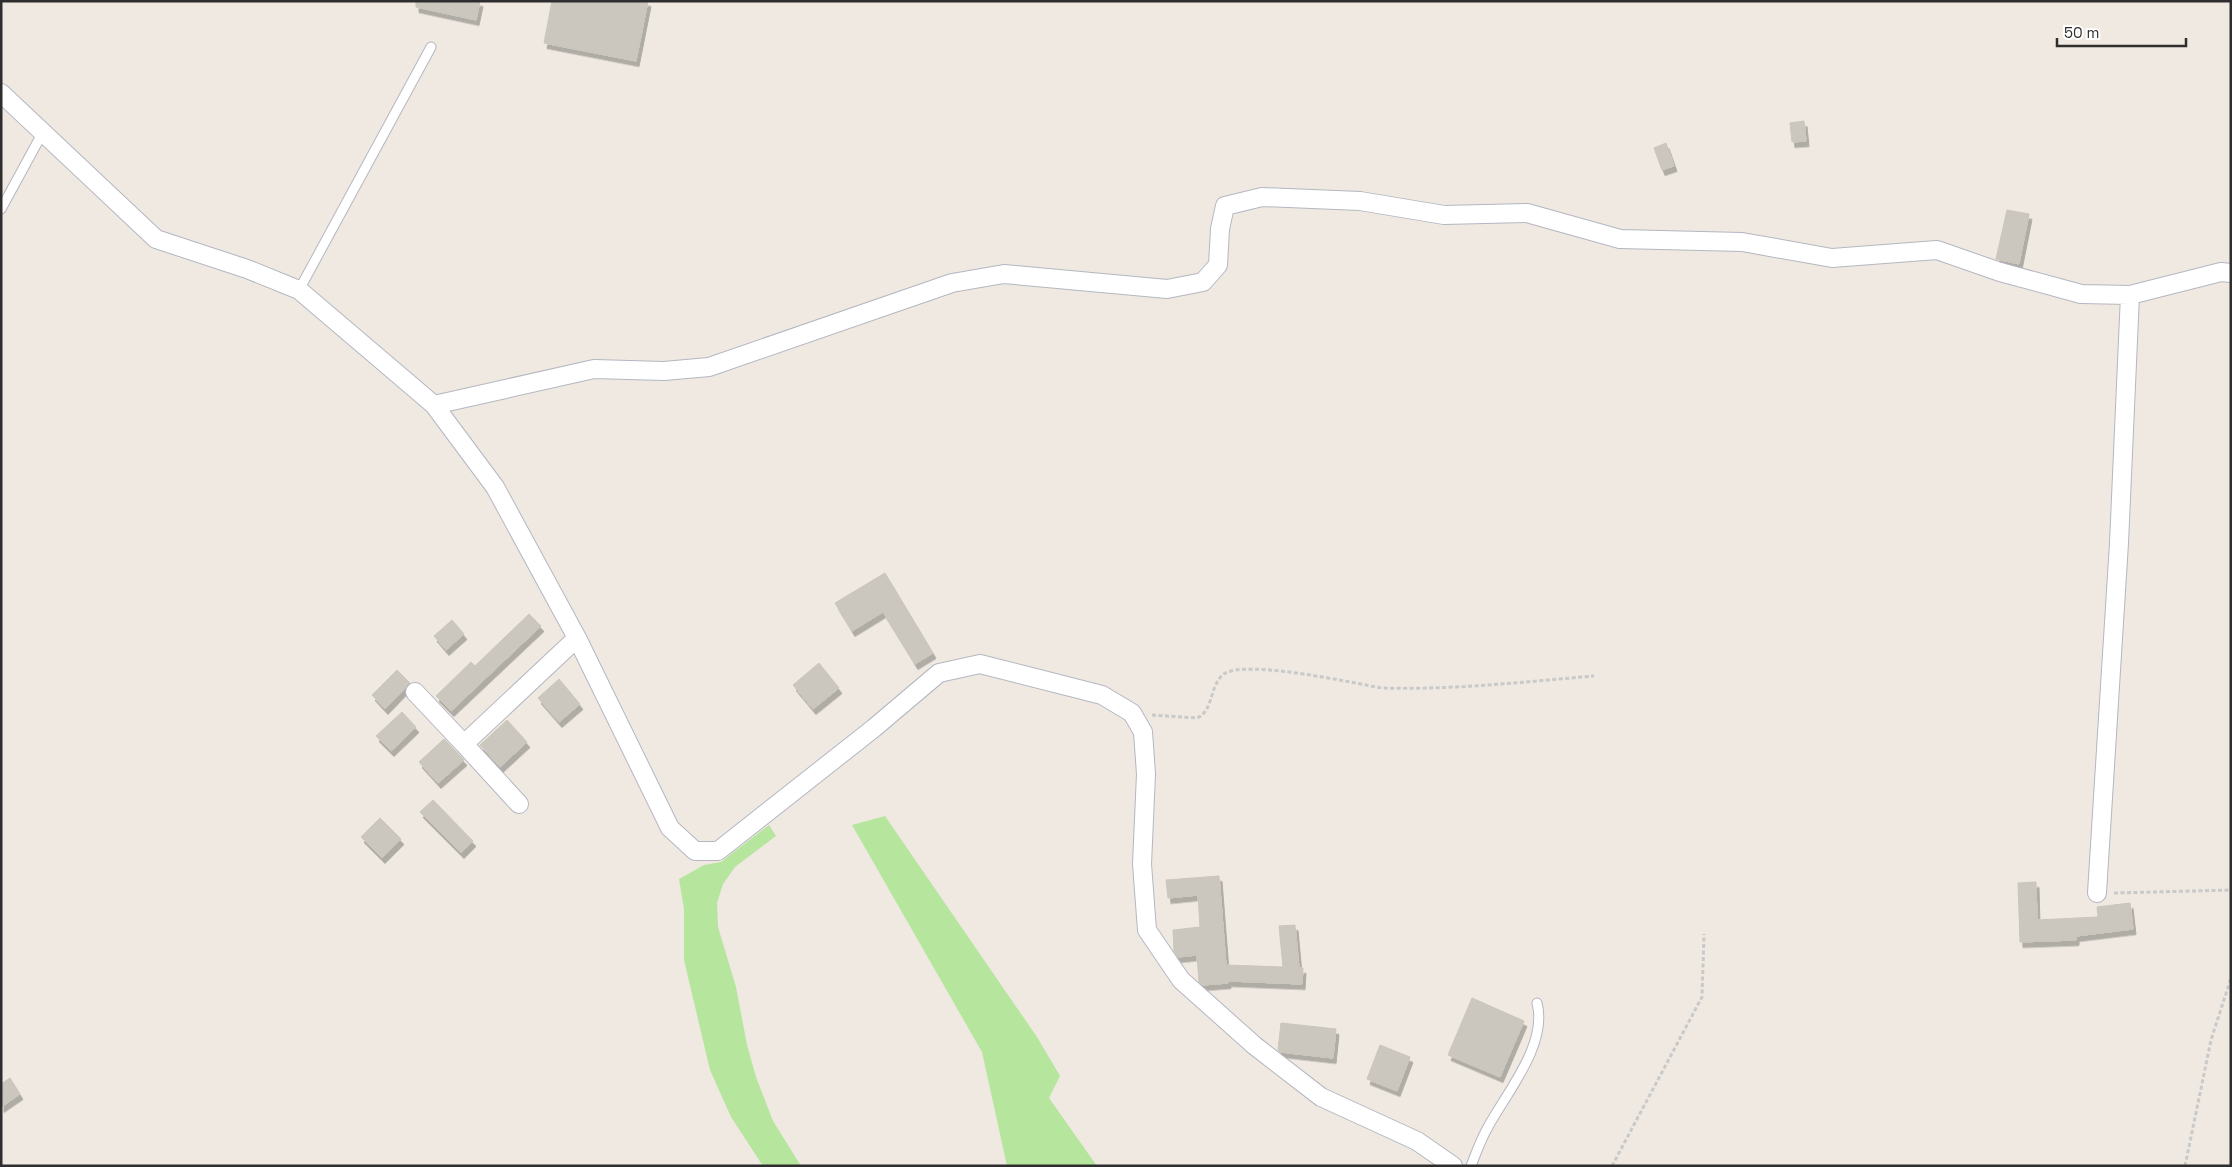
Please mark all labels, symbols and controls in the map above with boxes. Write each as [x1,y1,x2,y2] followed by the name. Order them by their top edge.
[2057,15,2186,47] scale bar
[2064,23,2099,42] text: 50 m

